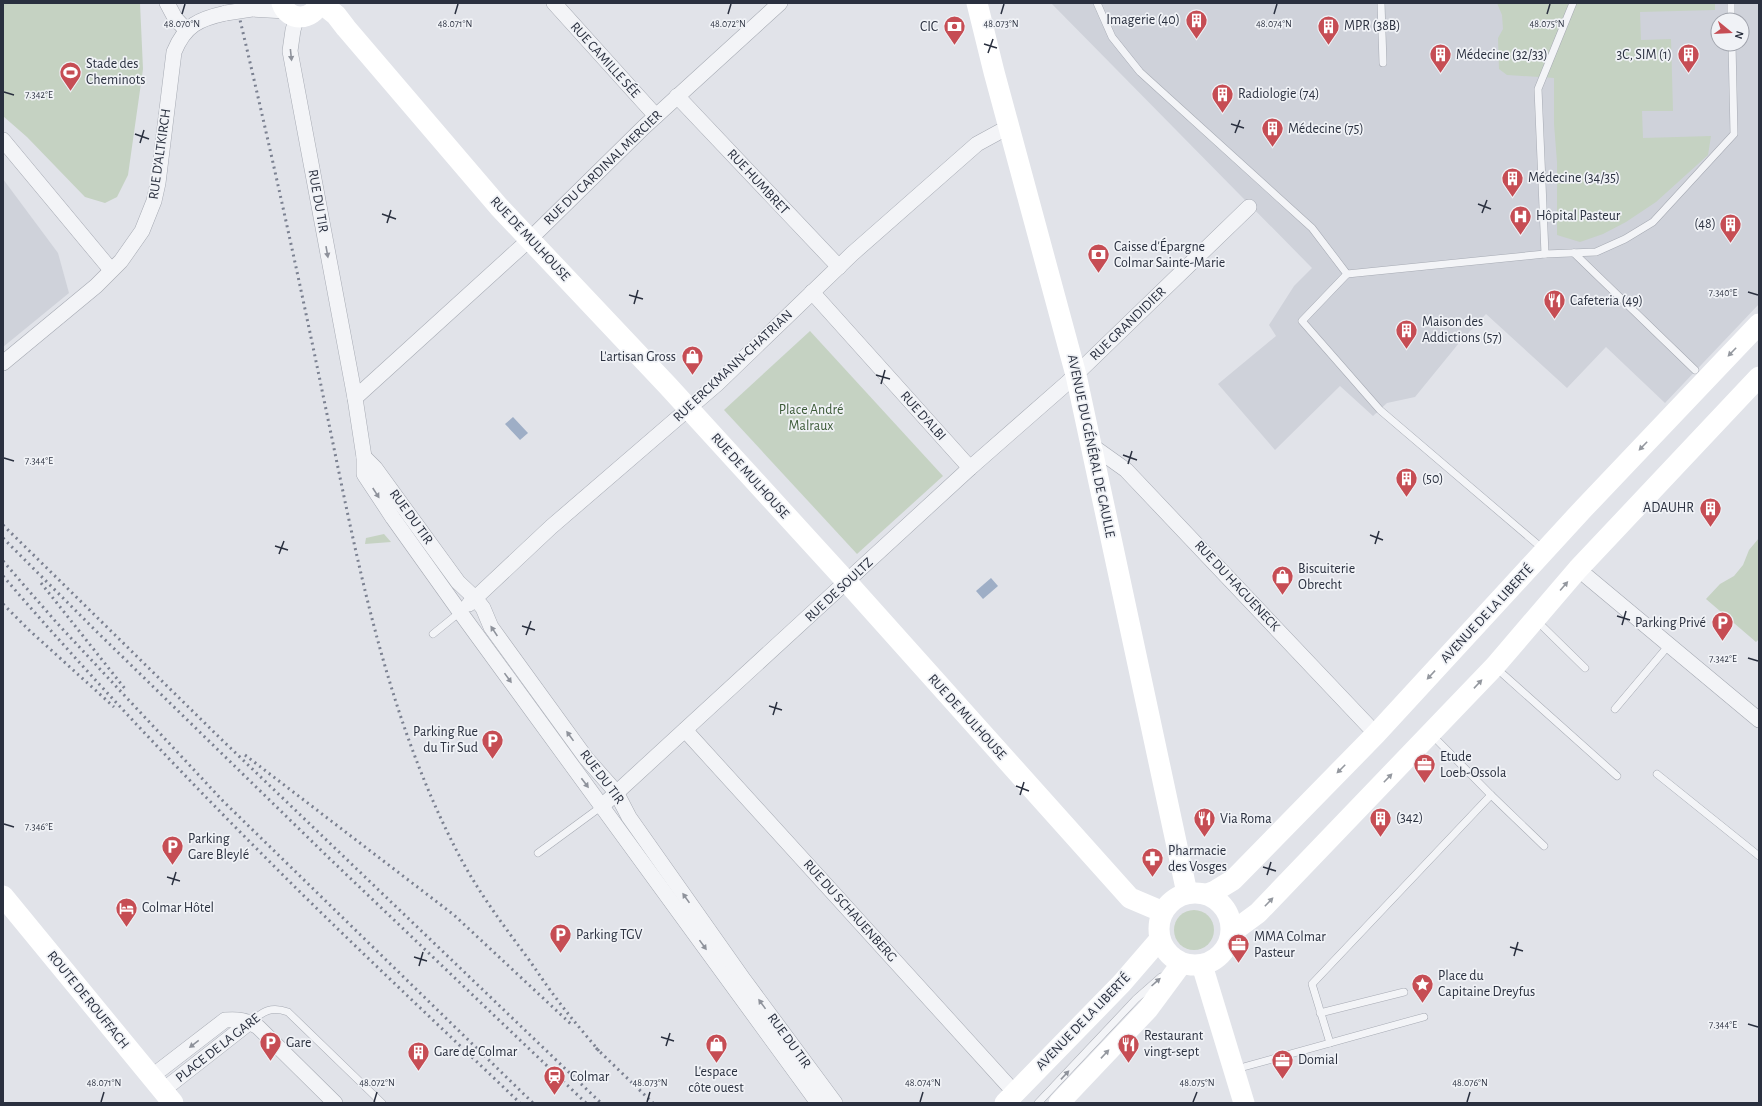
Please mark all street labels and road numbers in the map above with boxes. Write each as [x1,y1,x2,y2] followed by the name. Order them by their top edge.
[568,18,645,101] street label: RUE CAMILLE SÉE
[147,108,173,200] street label: RUE D'ALTKIRCH
[541,108,665,228] street label: RUE DU CARDINAL MERCIER
[724,147,792,217] street label: RUE HUMBRET
[306,168,330,234] street label: RUE DU TIR
[488,194,573,284] street label: RUE DE MULHOUSE
[1087,284,1169,364] street label: RUE GRANDIDIER
[671,307,795,425] street label: RUE ERCKMANN-CHATRIAN
[1065,353,1120,539] street label: AVENUE DU GÉNÉRAL DE GAULLE
[897,389,949,443] street label: RUE D'ALBI
[708,431,792,522] street label: RUE DE MULHOUSE
[387,487,436,547] street label: RUE DU TIR
[1192,538,1283,634] street label: RUE DU HAGUENECK
[802,555,876,625] street label: RUE DE SOULTZ
[1436,560,1536,666] street label: AVENUE DE LA LIBERTÉ
[925,672,1009,763] street label: RUE DE MULHOUSE
[577,747,627,807] street label: RUE DU TIR
[801,857,899,965] street label: RUE DU SCHAUENBERG
[44,949,132,1051] street label: ROUTE DE ROUFFACH
[1031,969,1133,1073] street label: AVENUE DE LA LIBERTÉ
[173,1011,263,1085] street label: PLACE DE LA GARE
[765,1011,814,1071] street label: RUE DU TIR

